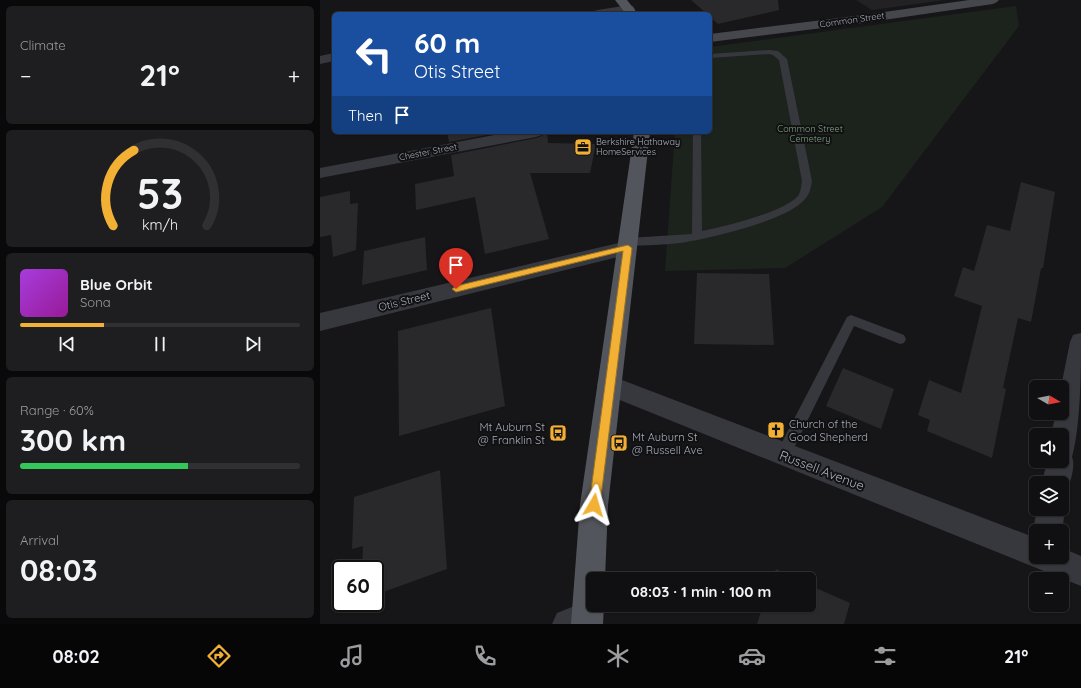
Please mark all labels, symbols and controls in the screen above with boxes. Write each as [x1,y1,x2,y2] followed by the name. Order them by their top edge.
[819,10,885,30] street label: Common Street
[414,25,480,60] text: 60 m
[348,28,400,80] icon: left
[20,37,66,53] text: Climate
[139,56,180,94] text: 21°
[414,60,500,83] text: Otis Street
[20,62,31,90] text: −
[288,62,300,90] text: +
[391,104,413,126] icon: arrive
[348,106,383,125] text: Then
[777,123,843,144] park label: Common Street Cemetery
[596,136,680,157] place label: Berkshire Hathaway HomeServices
[573,137,593,157] office icon: Berkshire Hathaway HomeServices
[398,140,458,163] street label: Chester Street
[137,167,183,219] text: 53
[142,216,178,234] text: km/h
[439,248,473,289] pin
[445,254,467,276] icon: arrive
[80,275,153,294] text: Blue Orbit
[377,288,432,314] street label: Otis Street
[80,294,111,310] text: Sona
[56,333,78,355] icon: previous
[149,333,171,355] icon: pause
[242,333,264,355] icon: next
[1029,380,1069,420] north arrow
[1029,380,1069,612] map controls
[20,402,94,418] text: Range · 60%
[789,417,868,444] place label: Church of the Good Shepherd
[478,420,545,447] place label: Mt Auburn St @ Franklin St
[766,420,786,440] church icon: Church of the Good Shepherd
[20,421,126,459] text: 300 km
[548,423,568,443] bus stop icon: Mt Auburn St @ Franklin St
[1029,428,1069,468] button: sound
[632,430,703,457] place label: Mt Auburn St @ Russell Ave
[609,433,629,453] bus stop icon: Mt Auburn St @ Russell Ave
[777,446,867,494] street label: Russell Avenue
[1029,476,1069,516] button: layers
[573,484,615,526] position arrow
[1029,524,1069,564] button: +
[20,532,59,548] text: Arrival
[20,551,98,589] text: 08:03
[332,560,384,612] speed limit sign: 60
[1029,572,1069,612] button: −
[631,582,771,601] text: 08:03 · 1 min · 100 m
[205,642,233,670] icon: directions
[338,642,366,670] icon: music
[471,642,499,670] icon: phone
[604,642,632,670] icon: climate
[738,642,766,670] icon: car
[871,642,899,670] icon: filters
[53,645,100,668] text: 08:02
[1004,645,1028,668] text: 21°

